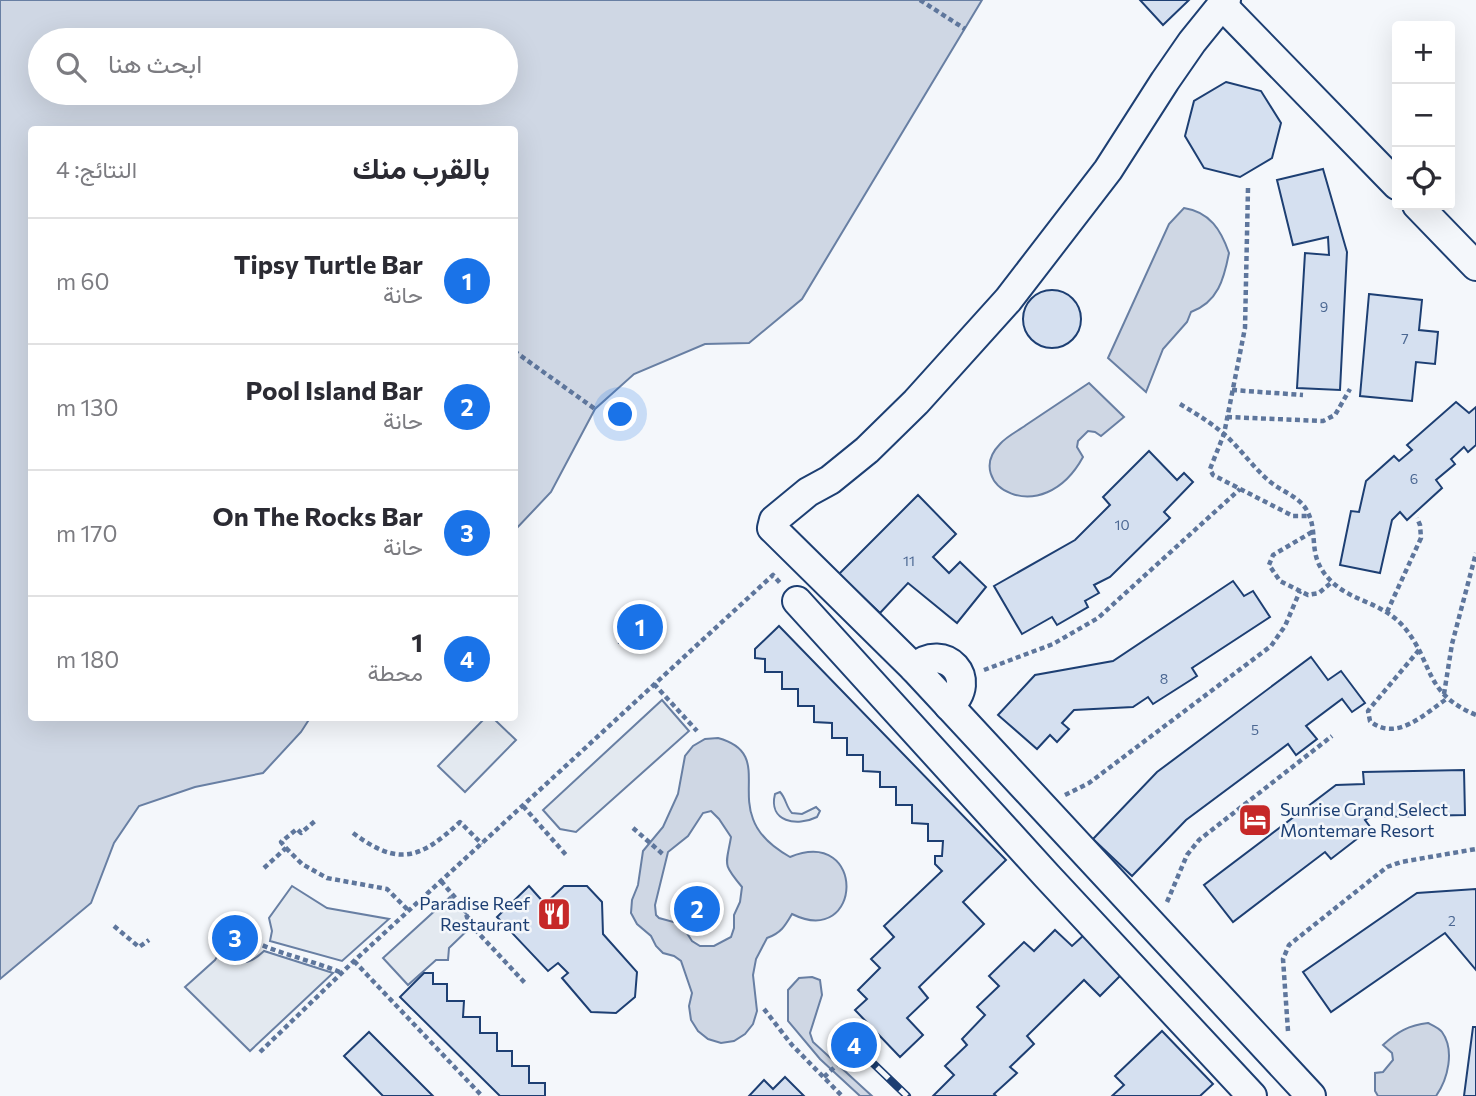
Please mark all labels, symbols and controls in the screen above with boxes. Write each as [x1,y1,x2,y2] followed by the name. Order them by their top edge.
[1392,21,1455,210] map controls
[1392,21,1455,84] button: +
[28,28,518,105] search box
[108,47,202,78] text: ابحث هنا
[52,48,90,86] icon: search
[1392,84,1455,147] button: −
[1392,147,1455,210] button: locate
[353,148,490,185] text: بالقرب منك
[56,155,137,183] text: النتائج: 4
[234,248,423,279] text: Tipsy Turtle Bar
[56,267,109,295] text: 60 m
[462,267,472,295] text: 1
[383,280,423,308] text: حانة
[1320,298,1328,315] house number: 9
[1401,330,1409,347] house number: 7
[245,374,423,405] text: Pool Island Bar
[56,393,118,421] text: 130 m
[460,393,474,421] text: 2
[603,397,637,431] your location
[383,406,423,434] text: حانة
[1410,470,1418,487] house number: 6
[213,500,423,531] text: On The Rocks Bar
[1114,516,1130,533] house number: 10
[56,519,117,547] text: 170 m
[460,519,474,547] text: 3
[383,532,423,560] text: حانة
[903,552,915,569] house number: 11
[617,601,663,653] pin: 1
[411,626,423,657] text: 1
[56,645,119,673] text: 180 m
[460,645,474,673] text: 4
[368,658,423,686] text: محطة
[1160,670,1168,687] house number: 8
[1251,721,1259,738] house number: 5
[1280,798,1448,841] place label: Sunrise Grand Select Montemare Resort
[1236,801,1274,839] hotel icon: Sunrise Grand Select Montemare Resort
[674,883,720,935] pin: 2
[419,892,531,935] place label: Paradise Reef Restaurant
[535,895,573,933] restaurant icon: Paradise Reef Restaurant
[212,912,258,964] pin: 3
[1448,912,1456,929] house number: 2
[831,1019,877,1071] pin: 4

